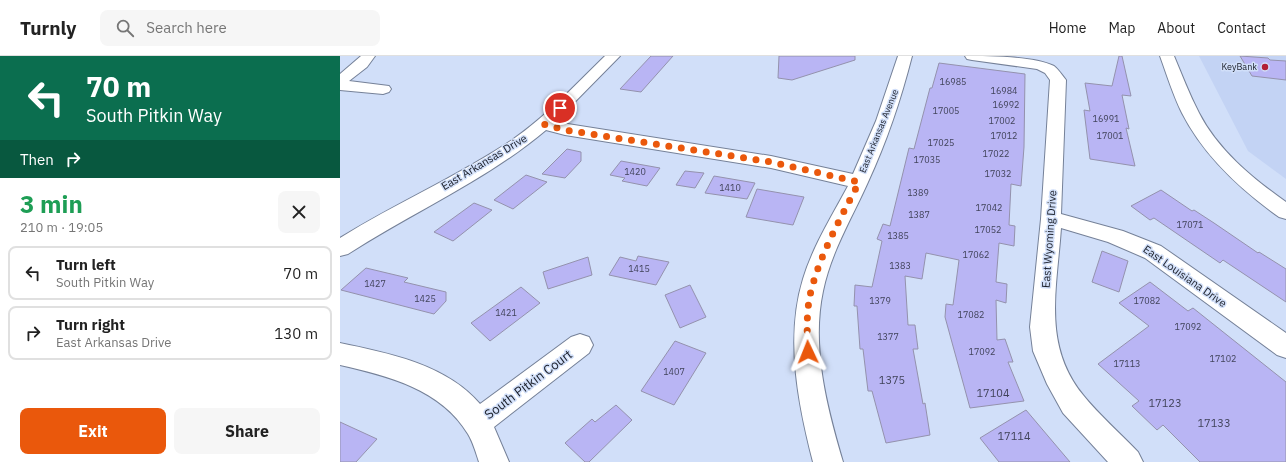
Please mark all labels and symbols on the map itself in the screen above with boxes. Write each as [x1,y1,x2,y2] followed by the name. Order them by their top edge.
[1222,61,1257,72] place label: KeyBank
[1260,62,1270,72] marker: KeyBank
[939,76,967,87] house number: 16985
[990,85,1018,96] house number: 16984
[857,87,900,174] street label: East Arkansas Avenue
[543,91,577,125] pin
[992,99,1020,110] house number: 16992
[932,105,960,116] house number: 17005
[1092,113,1120,124] house number: 16991
[988,115,1016,126] house number: 17002
[990,130,1018,141] house number: 17012
[1096,130,1124,141] house number: 17001
[439,131,529,193] street label: East Arkansas Drive
[927,137,955,148] house number: 17025
[982,148,1010,159] house number: 17022
[913,154,941,165] house number: 17035
[624,166,646,177] house number: 1420
[984,168,1012,179] house number: 17032
[719,182,741,193] house number: 1410
[907,187,929,198] house number: 1389
[1039,190,1059,288] street label: East Wyoming Drive
[975,202,1003,213] house number: 17042
[908,209,930,220] house number: 1387
[1176,219,1204,230] house number: 17071
[974,224,1002,235] house number: 17052
[887,230,909,241] house number: 1385
[1141,242,1229,310] street label: East Louisiana Drive
[962,249,990,260] house number: 17062
[889,260,911,271] house number: 1383
[628,263,650,274] house number: 1415
[364,278,386,289] house number: 1427
[414,293,436,304] house number: 1425
[869,295,891,306] house number: 1379
[1133,295,1161,306] house number: 17082
[495,307,517,318] house number: 1421
[957,309,985,320] house number: 17082
[1174,321,1202,332] house number: 17092
[787,331,829,373] position arrow
[877,331,899,342] house number: 1377
[481,346,576,423] street label: South Pitkin Court
[968,346,996,357] house number: 17092
[1209,353,1237,364] house number: 17102
[1113,358,1141,369] house number: 17113
[663,366,685,377] house number: 1407
[879,373,905,387] house number: 1375
[977,386,1010,400] house number: 17104
[1149,396,1182,410] house number: 17123
[1198,416,1231,430] house number: 17133
[998,429,1031,443] house number: 17114

